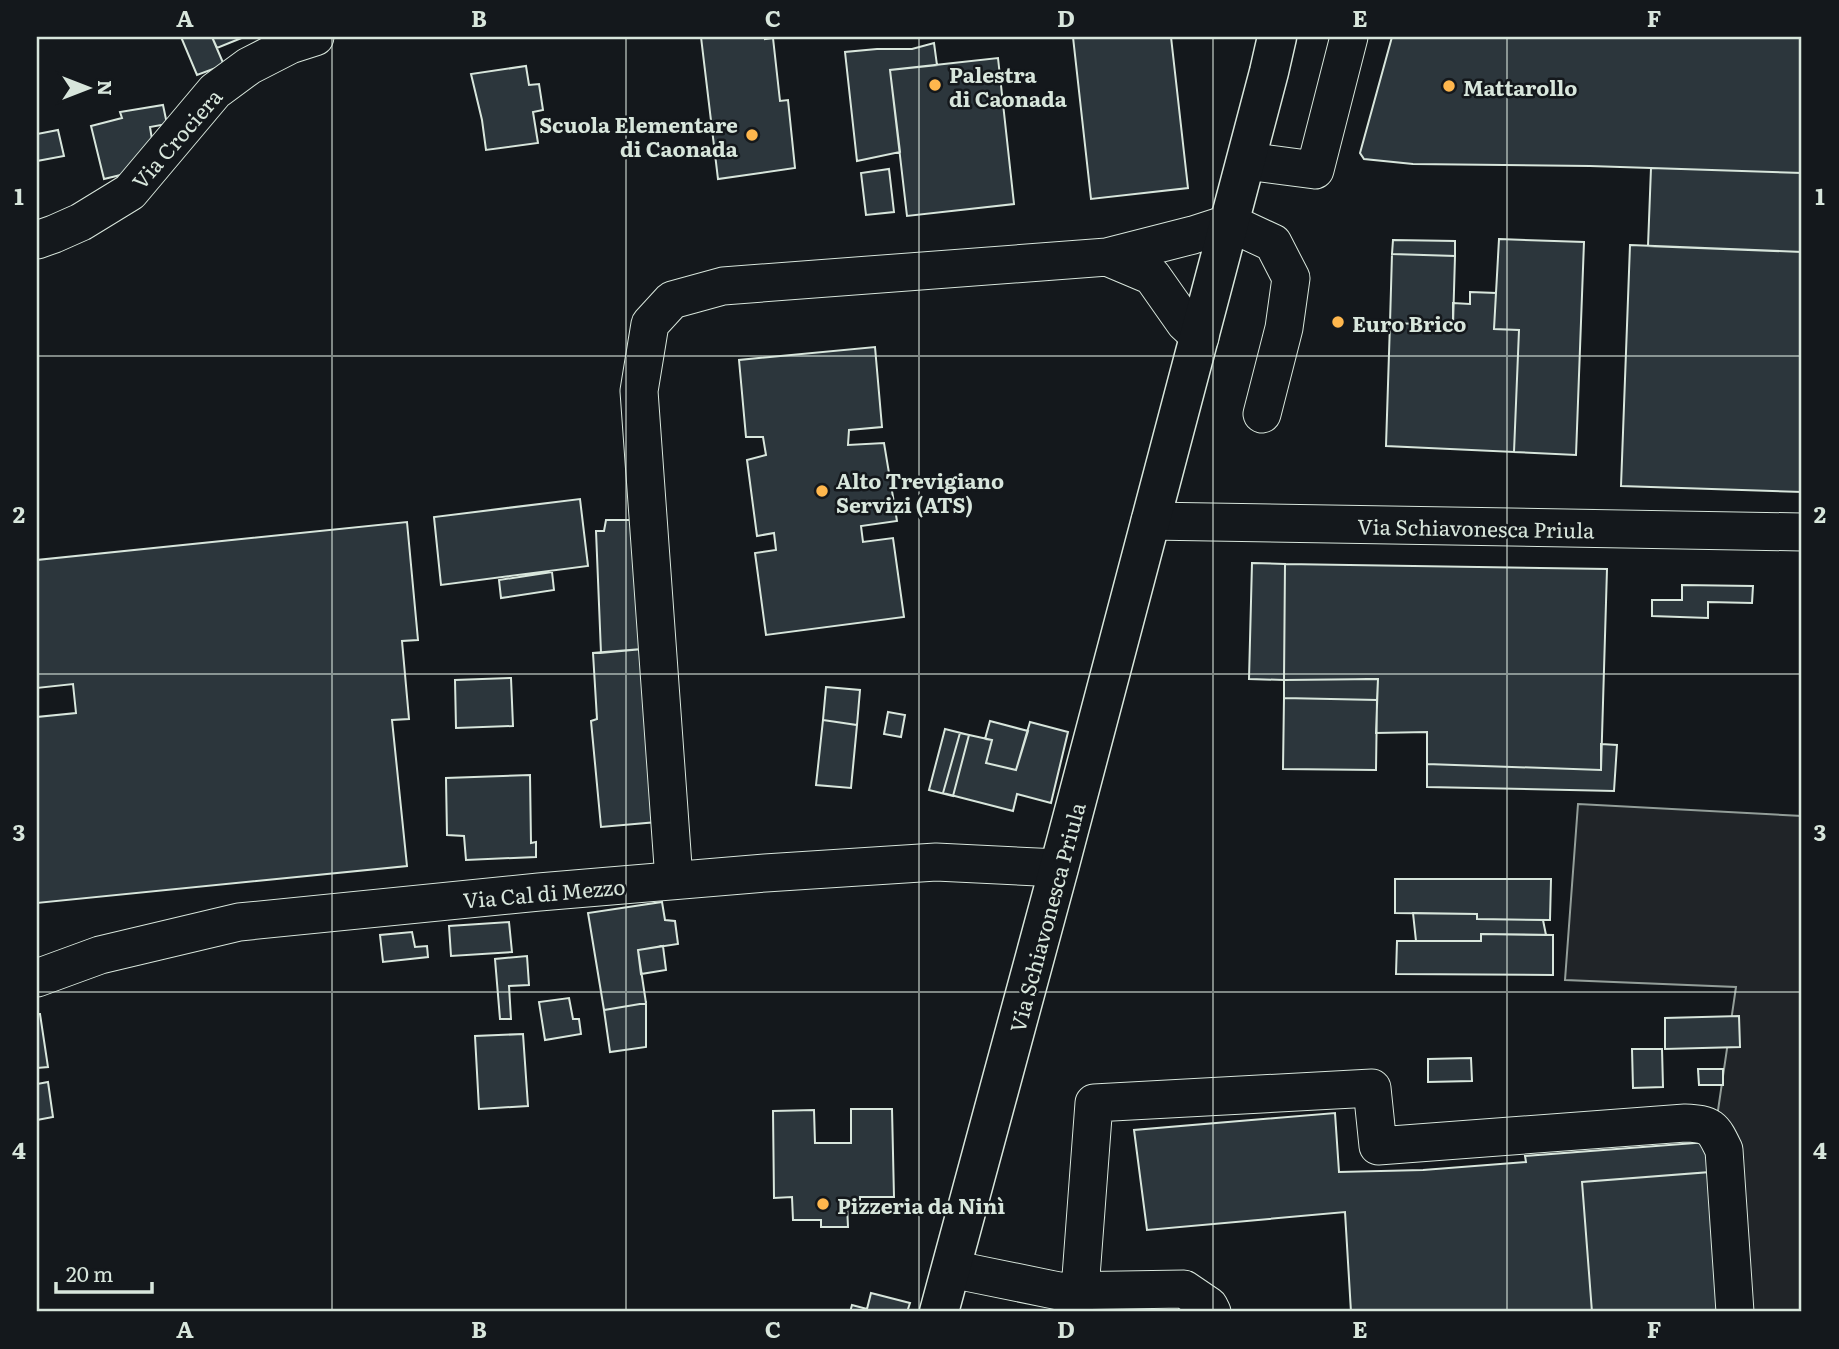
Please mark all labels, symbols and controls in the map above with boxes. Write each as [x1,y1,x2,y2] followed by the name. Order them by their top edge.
[176,0,194,34] text: A
[471,0,487,34] text: B
[765,0,781,34] text: C
[1057,0,1075,34] text: D
[1352,0,1368,34] text: E
[1647,0,1662,34] text: F
[52,52,122,122] north arrow
[949,58,1068,113] place label: Palestra di Caonada
[1463,71,1577,102] place label: Mattarollo
[927,77,943,93] marker: Palestra di Caonada
[1441,78,1457,94] marker: Mattarollo
[92,80,120,96] text: N
[124,81,229,195] street label: Via Crociera
[539,108,739,163] place label: Scuola Elementare di Caonada
[744,127,760,143] marker: Scuola Elementare di Caonada
[14,178,24,212] text: 1
[1815,178,1825,212] text: 1
[1352,307,1466,338] place label: Euro Brico
[1330,314,1346,330] marker: Euro Brico
[836,464,1004,519] place label: Alto Trevigiano Servizi (ATS)
[814,483,830,499] marker: Alto Trevigiano Servizi (ATS)
[13,496,25,530] text: 2
[1814,496,1826,530] text: 2
[1357,509,1595,545] street label: Via Schiavonesca Priula
[1000,798,1092,1036] street label: Via Schiavonesca Priula
[13,814,25,848] text: 3
[1814,814,1826,848] text: 3
[461,869,627,915] street label: Via Cal di Mezzo
[12,1132,26,1166] text: 4
[1813,1132,1827,1166] text: 4
[837,1189,1005,1220] place label: Pizzeria da Ninì
[815,1196,831,1212] marker: Pizzeria da Ninì
[56,1251,152,1295] scale bar
[66,1257,113,1288] text: 20 m
[176,1311,194,1345] text: A
[471,1311,487,1345] text: B
[765,1311,781,1345] text: C
[1057,1311,1075,1345] text: D
[1352,1311,1368,1345] text: E
[1647,1311,1662,1345] text: F

